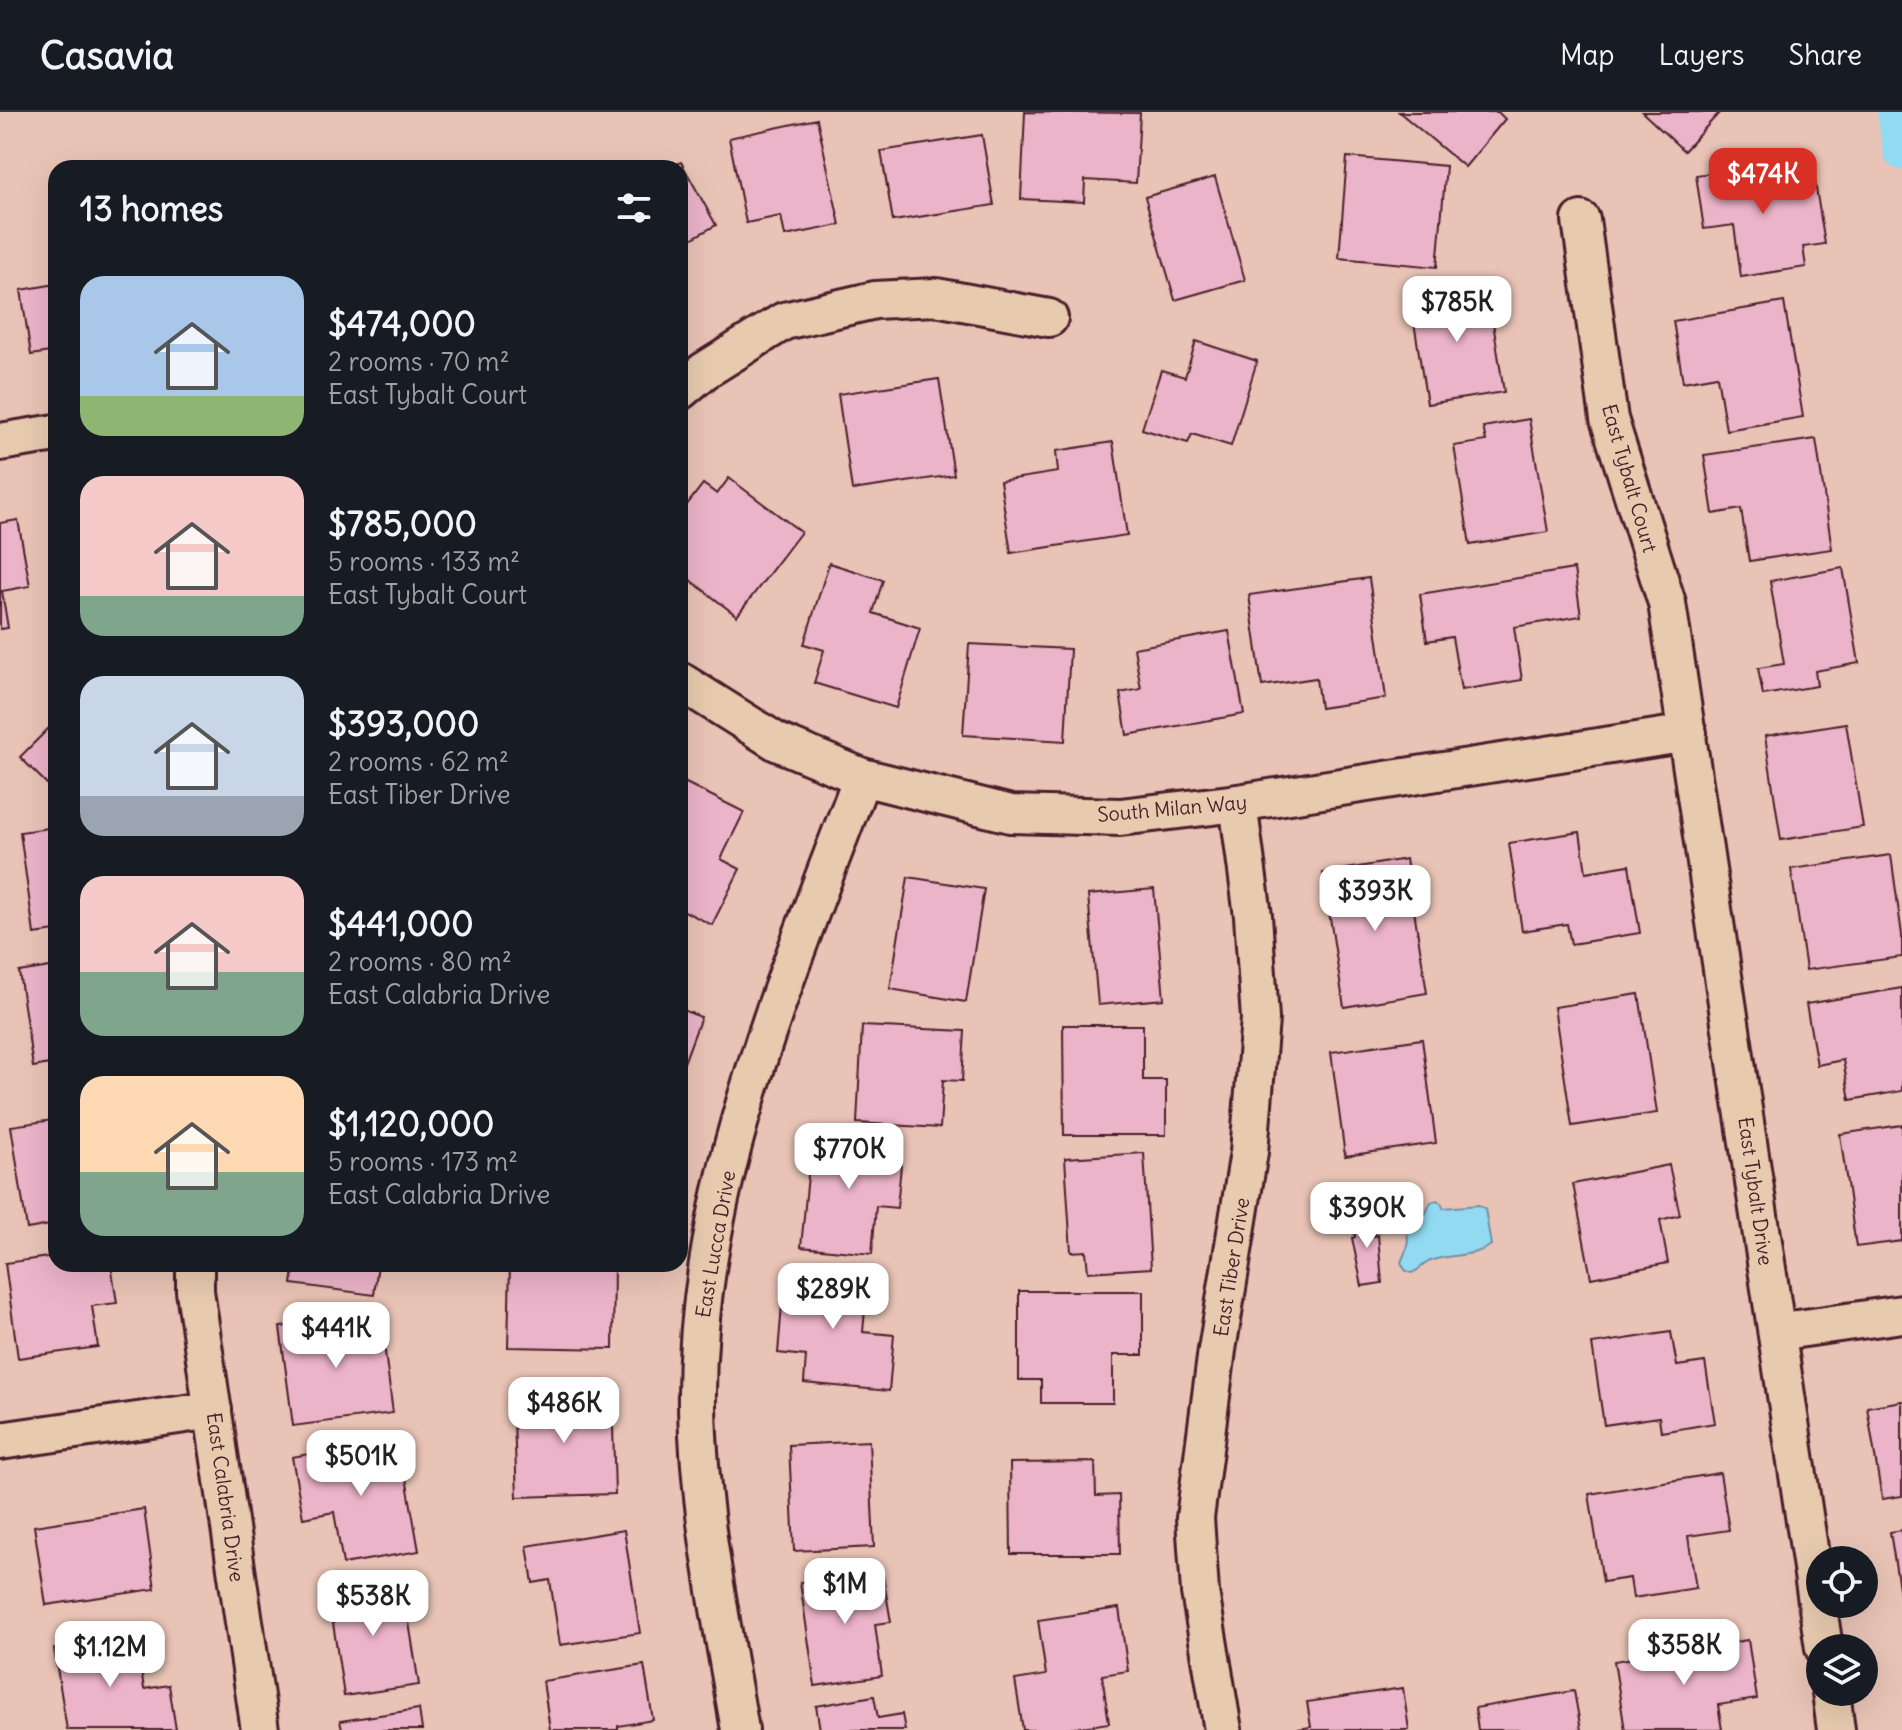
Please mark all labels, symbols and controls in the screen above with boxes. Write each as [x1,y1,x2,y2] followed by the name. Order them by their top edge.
[40,32,174,79] text: Casavia
[1560,37,1615,73] text: Map
[1659,37,1745,73] text: Layers
[1789,37,1862,73] text: Share
[1707,148,1819,216] pin: $474K
[1727,157,1799,190] text: $474K
[612,186,656,230] icon: filters
[80,187,223,230] text: 13 homes
[1401,276,1513,344] pin: $785K
[1420,285,1494,318] text: $785K
[328,302,476,345] text: $474,000
[144,308,240,404] icon: home
[328,345,509,378] text: 2 rooms · 70 m²
[328,378,527,411] text: East Tybalt Court
[1597,401,1663,555] street label: East Tybalt Court
[328,502,477,545] text: $785,000
[144,508,240,604] icon: home
[328,545,520,578] text: 5 rooms · 133 m²
[328,578,527,611] text: East Tybalt Court
[328,702,479,745] text: $393,000
[144,708,240,804] icon: home
[328,745,509,778] text: 2 rooms · 62 m²
[328,778,511,811] text: East Tiber Drive
[1096,789,1248,827] street label: South Milan Way
[1319,865,1431,933] pin: $393K
[1338,874,1412,907] text: $393K
[328,902,474,945] text: $441,000
[144,908,240,1004] icon: home
[328,945,512,978] text: 2 rooms · 80 m²
[328,978,550,1011] text: East Calabria Drive
[328,1102,494,1145] text: $1,120,000
[144,1108,240,1204] icon: home
[1733,1115,1779,1267] street label: East Tybalt Drive
[793,1123,905,1191] pin: $770K
[812,1132,886,1165] text: $770K
[328,1145,518,1178] text: 5 rooms · 173 m²
[690,1168,740,1320] street label: East Lucca Drive
[328,1178,550,1211] text: East Calabria Drive
[1311,1182,1423,1250] pin: $390K
[1328,1191,1406,1224] text: $390K
[1208,1196,1254,1338] street label: East Tiber Drive
[777,1263,889,1331] pin: $289K
[796,1272,870,1305] text: $289K
[280,1302,392,1370] pin: $441K
[301,1311,371,1344] text: $441K
[508,1377,620,1445] pin: $486K
[526,1386,602,1419] text: $486K
[202,1411,250,1583] street label: East Calabria Drive
[305,1430,417,1498] pin: $501K
[325,1439,397,1472] text: $501K
[1806,1546,1878,1706] map controls
[1806,1546,1878,1618] button: locate
[806,1558,884,1626] pin: $1M
[822,1567,868,1600] text: $1M
[317,1570,429,1638] pin: $538K
[335,1579,411,1612] text: $538K
[1628,1619,1740,1687] pin: $358K
[45,1621,175,1689] pin: $1.12M
[1646,1628,1722,1661] text: $358K
[73,1630,147,1663] text: $1.12M
[1806,1634,1878,1706] button: layers

